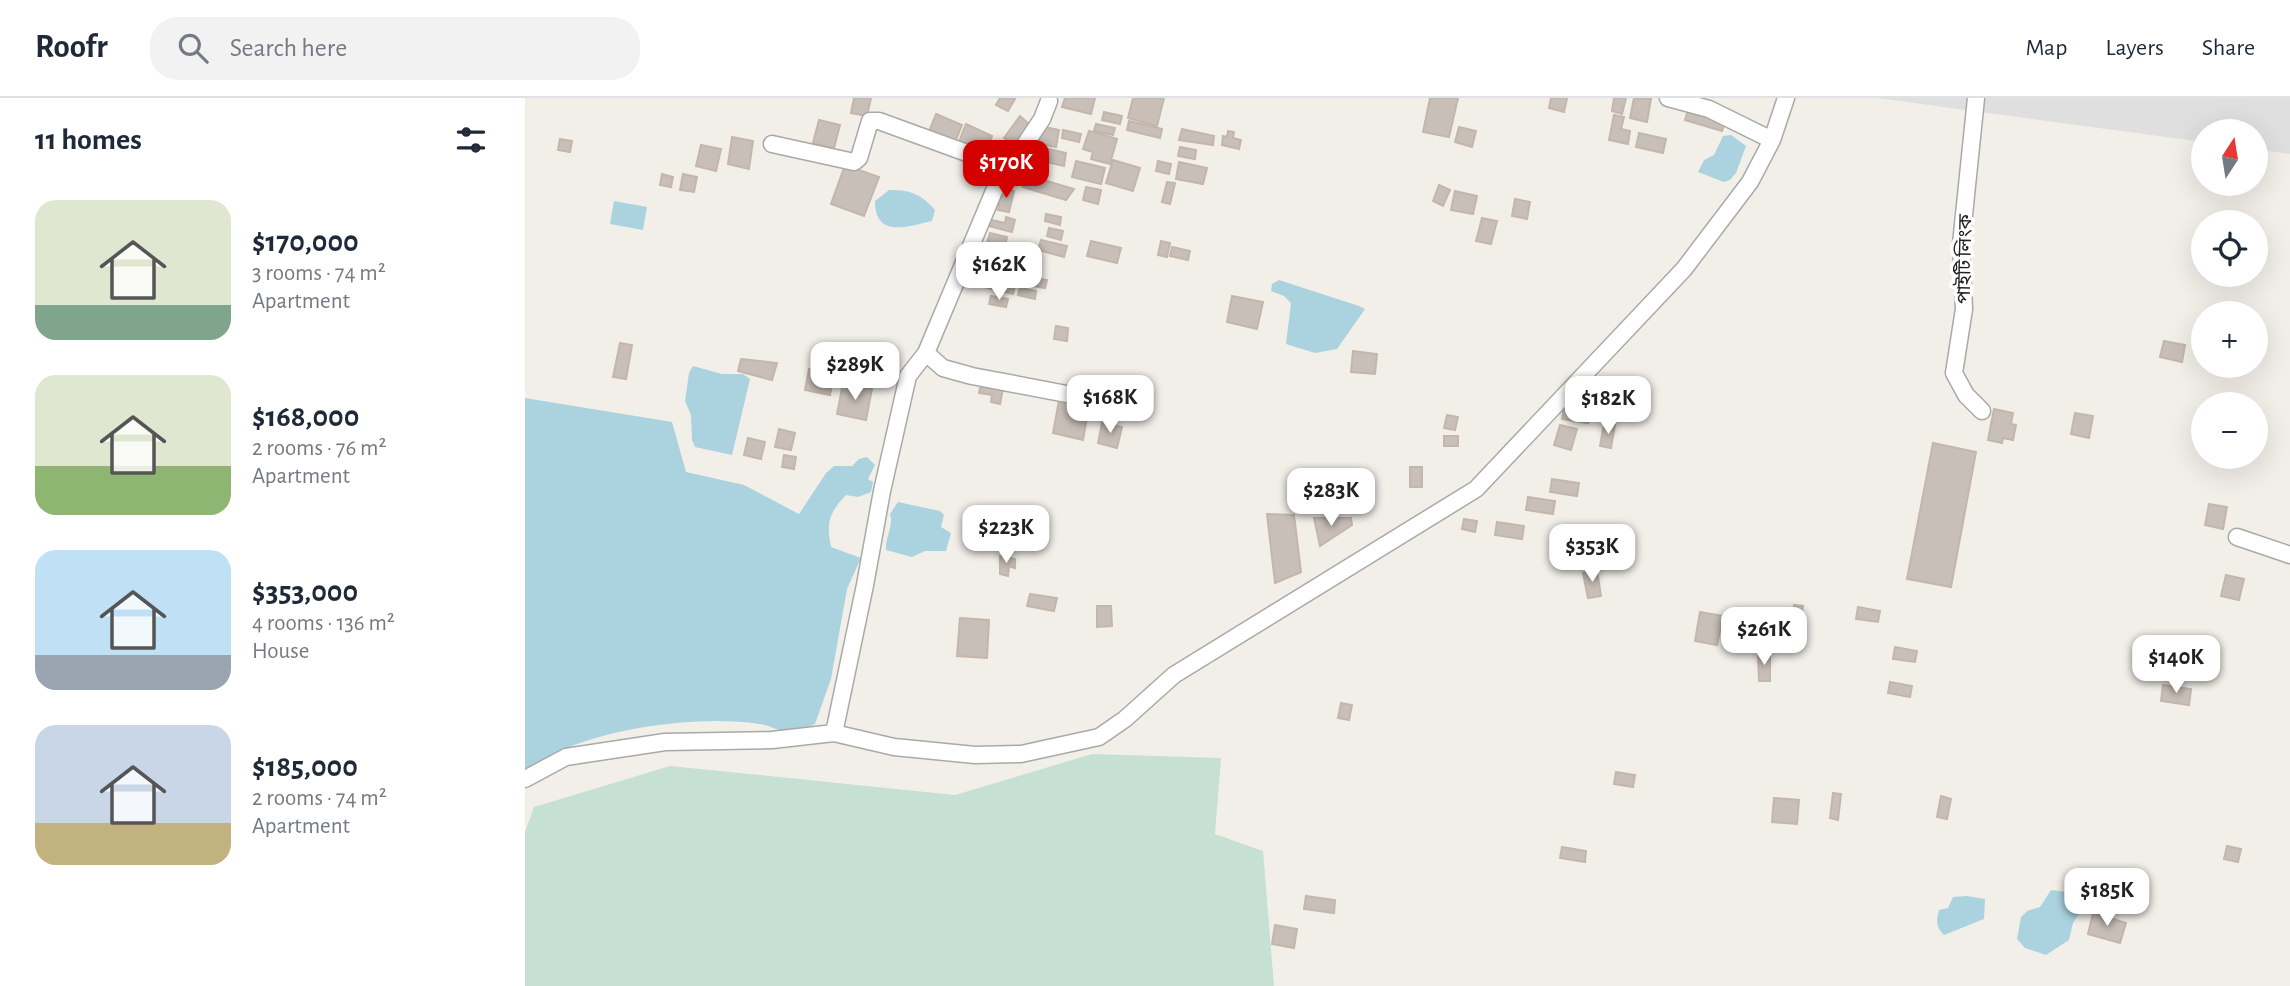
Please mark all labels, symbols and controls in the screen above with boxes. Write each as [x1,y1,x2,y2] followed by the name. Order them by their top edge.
[150,17,640,80] search box
[174,29,212,67] icon: search
[35,31,108,64] text: Roofr
[230,35,347,61] text: Search here
[2025,36,2067,60] text: Map
[2105,36,2164,60] text: Layers
[2202,36,2255,60] text: Share
[2191,119,2268,196] north arrow
[2191,119,2268,469] map controls
[452,121,490,159] icon: filters
[35,125,142,155] text: 11 homes
[957,140,1055,200] pin: $170K
[979,151,1033,174] text: $170K
[2191,210,2268,287] button: locate
[1952,213,1975,304] street label: পাইটি লিংক
[252,227,359,257] text: $170,000
[91,228,175,312] icon: home
[950,242,1048,302] pin: $162K
[972,253,1026,276] text: $162K
[252,262,386,285] text: 3 rooms · 74 m²
[252,290,350,313] text: Apartment
[2191,301,2268,378] button: +
[806,342,904,402] pin: $289K
[826,353,884,376] text: $289K
[1061,376,1159,435] pin: $168K
[1559,376,1657,436] pin: $182K
[1083,386,1137,409] text: $168K
[1581,387,1635,410] text: $182K
[2191,392,2268,469] button: −
[252,402,359,432] text: $168,000
[91,403,175,487] icon: home
[252,437,386,460] text: 2 rooms · 76 m²
[252,465,350,488] text: Apartment
[1282,468,1380,528] pin: $283K
[1303,479,1359,502] text: $283K
[957,505,1055,565] pin: $223K
[978,516,1034,539] text: $223K
[1543,524,1641,584] pin: $353K
[1565,535,1619,558] text: $353K
[252,577,358,607] text: $353,000
[91,578,175,662] icon: home
[1715,608,1813,667] pin: $261K
[252,612,395,635] text: 4 rooms · 136 m²
[1737,618,1791,641] text: $261K
[2127,636,2225,695] pin: $140K
[252,640,309,663] text: House
[2148,646,2204,669] text: $140K
[252,752,358,782] text: $185,000
[91,753,175,837] icon: home
[252,787,387,810] text: 2 rooms · 74 m²
[252,815,350,838] text: Apartment
[2058,868,2156,928] pin: $185K
[2080,879,2134,902] text: $185K

